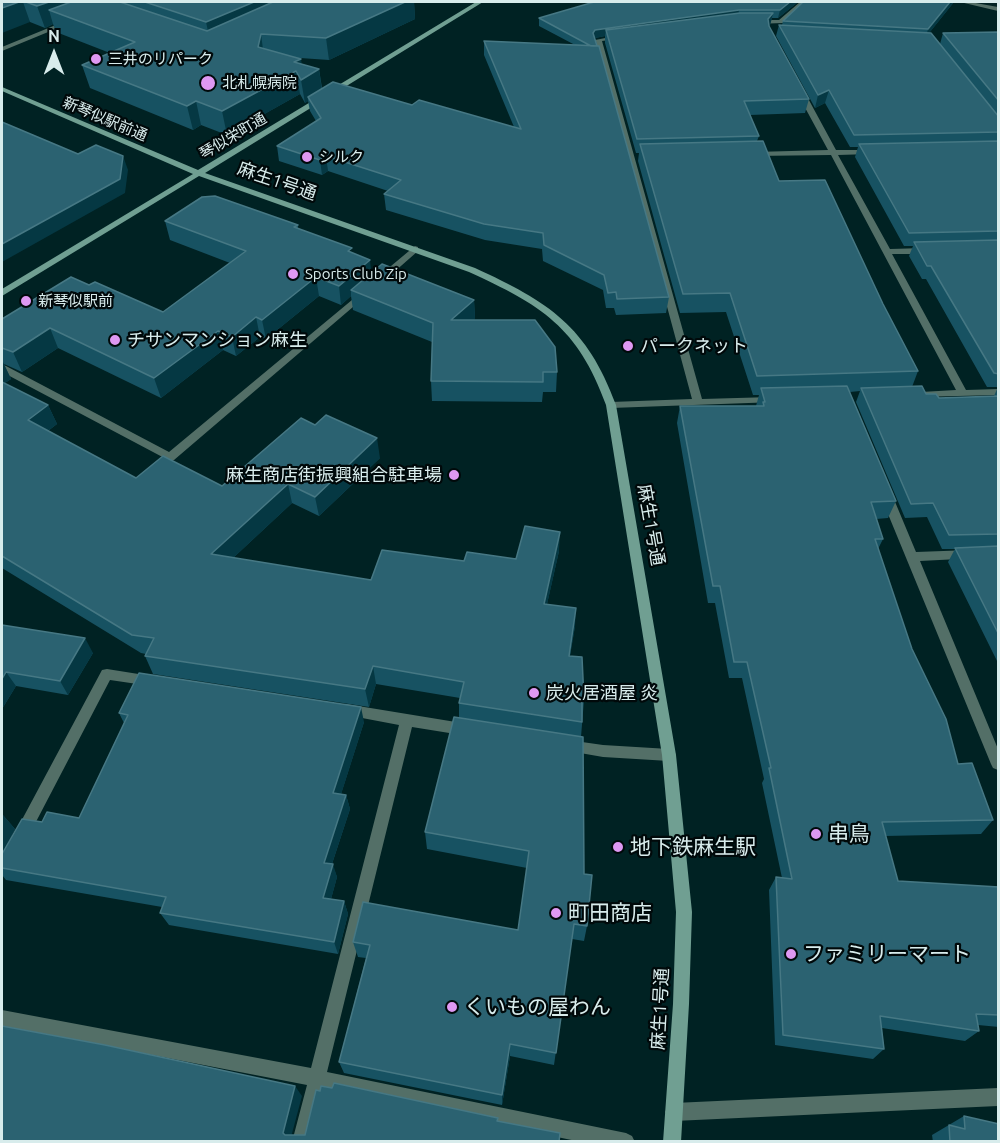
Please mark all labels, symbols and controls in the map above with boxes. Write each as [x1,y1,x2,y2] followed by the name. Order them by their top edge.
[24,24,84,84] north arrow
[48,27,60,45] text: N
[108,50,213,68] place label: 三井のリパーク
[89,52,103,66] marker: 三井のリパーク
[199,74,217,92] marker: 北札幌病院
[222,74,297,92] place label: 北札幌病院
[60,93,150,145] street label: 新琴似駅前通
[196,109,270,163] street label: 琴似栄町通
[319,148,364,166] place label: シルク
[300,150,314,164] marker: シルク
[235,157,319,205] street label: 麻生1号通
[305,265,407,283] place label: Sports Club Zip
[286,267,300,281] marker: Sports Club Zip
[38,292,113,310] place label: 新琴似駅前
[19,294,33,308] marker: 新琴似駅前
[127,329,307,351] place label: チサンマンション麻生
[108,333,122,347] marker: チサンマンション麻生
[640,335,748,357] place label: パークネット
[621,339,635,353] marker: パークネット
[226,464,442,486] place label: 麻生商店街振興組合駐車場
[447,468,461,482] marker: 麻生商店街振興組合駐車場
[633,483,669,567] street label: 麻生1号通
[546,682,658,704] place label: 炭火居酒屋 炎
[527,686,541,700] marker: 炭火居酒屋 炎
[828,821,870,847] place label: 串鳥
[809,827,823,841] marker: 串鳥
[630,834,756,860] place label: 地下鉄麻生駅
[611,840,625,854] marker: 地下鉄麻生駅
[568,900,652,926] place label: 町田商店
[549,906,563,920] marker: 町田商店
[803,941,971,967] place label: ファミリーマート
[784,947,798,961] marker: ファミリーマート
[647,967,673,1051] street label: 麻生1号通
[464,994,611,1020] place label: くいもの屋わん
[445,1000,459,1014] marker: くいもの屋わん

